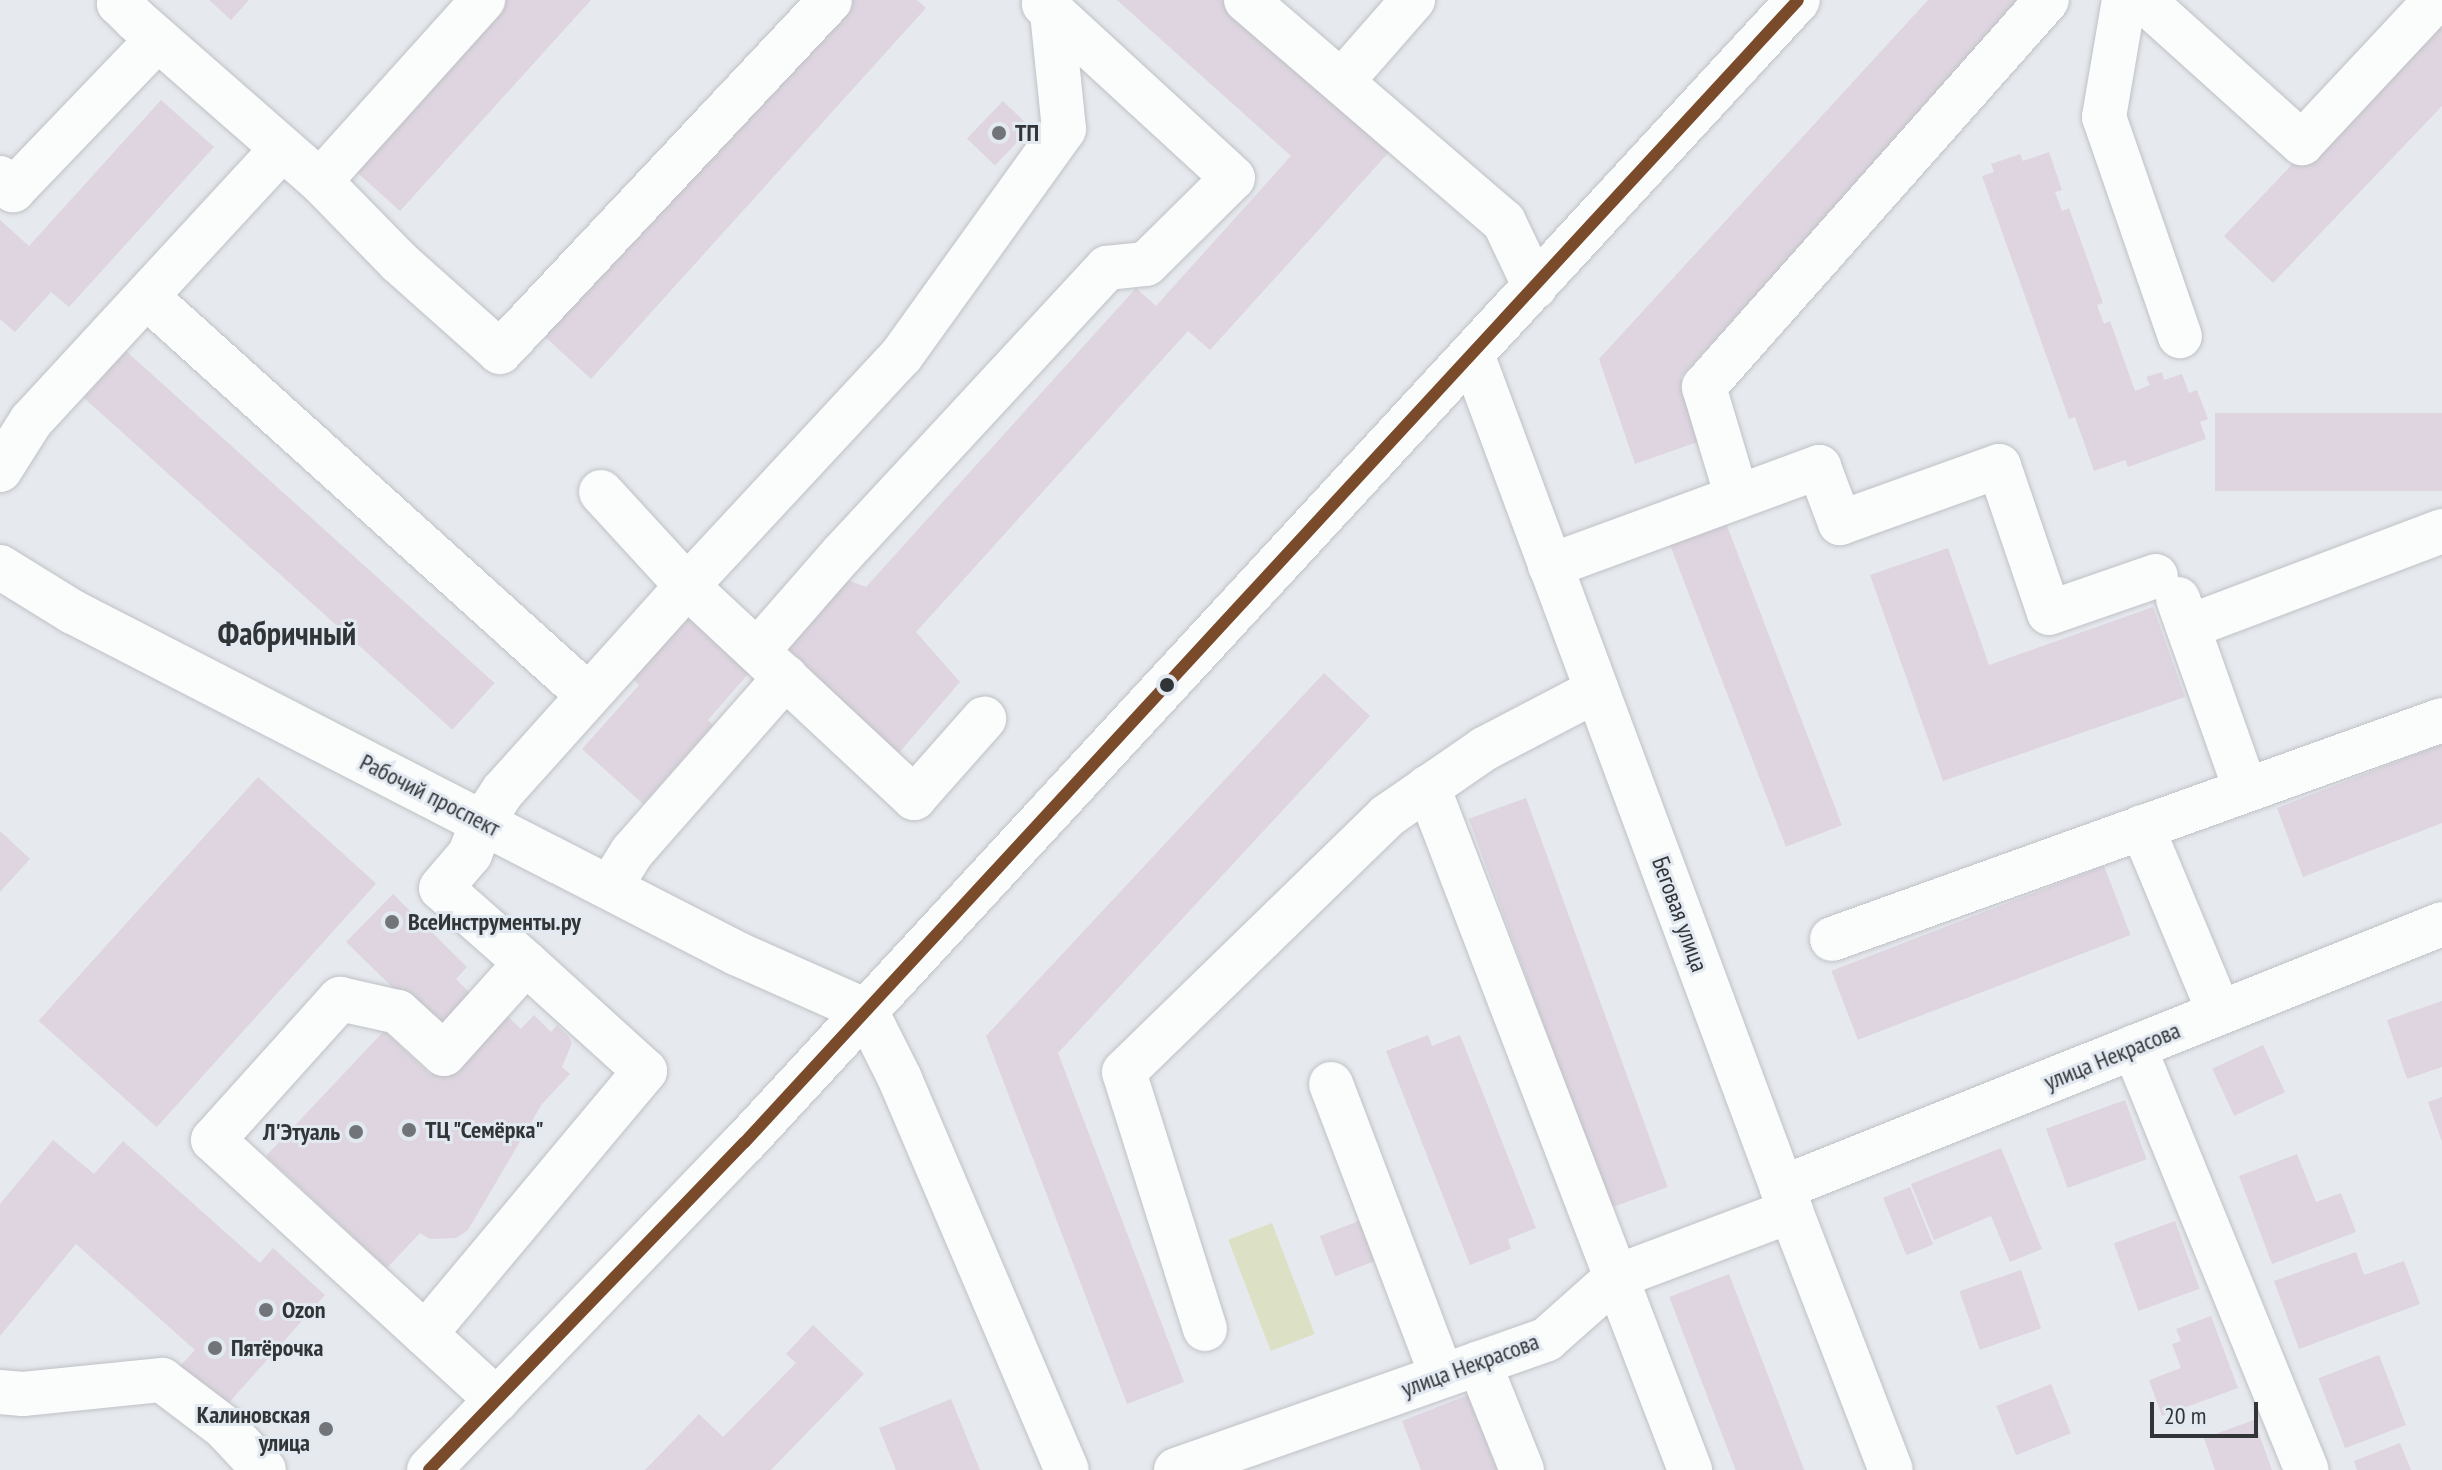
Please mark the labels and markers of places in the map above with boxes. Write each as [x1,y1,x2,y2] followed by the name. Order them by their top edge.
[1015,119,1039,147] place label: ТП
[990,124,1008,142] marker: ТП
[1159,677,1175,693] unlabelled marker
[408,908,581,936] place label: ВсеИнструменты.ру
[383,913,401,931] marker: ВсеИнструменты.ру
[425,1116,545,1144] place label: ТЦ "Семёрка"
[263,1118,340,1146] place label: Л'Этуаль
[400,1121,418,1139] marker: ТЦ "Семёрка"
[347,1123,365,1141] marker: Л'Этуаль
[282,1296,325,1324] place label: Ozon
[257,1301,275,1319] marker: Ozon
[231,1334,323,1362] place label: Пятёрочка
[206,1339,224,1357] marker: Пятёрочка
[197,1401,310,1457] place label: Калиновская улица
[317,1420,335,1438] marker: Калиновская улица

